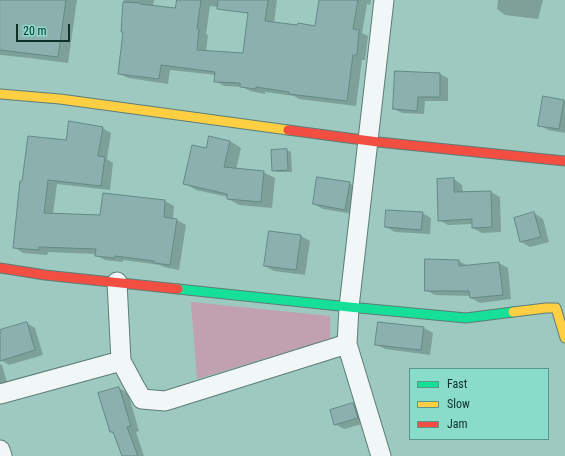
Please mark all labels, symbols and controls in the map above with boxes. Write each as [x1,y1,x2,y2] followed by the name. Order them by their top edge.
[18,16,72,42] scale bar
[23,24,47,38] text: 20 m
[409,368,549,440] legend
[447,377,467,391] text: Fast
[447,397,470,411] text: Slow
[447,417,468,431] text: Jam

